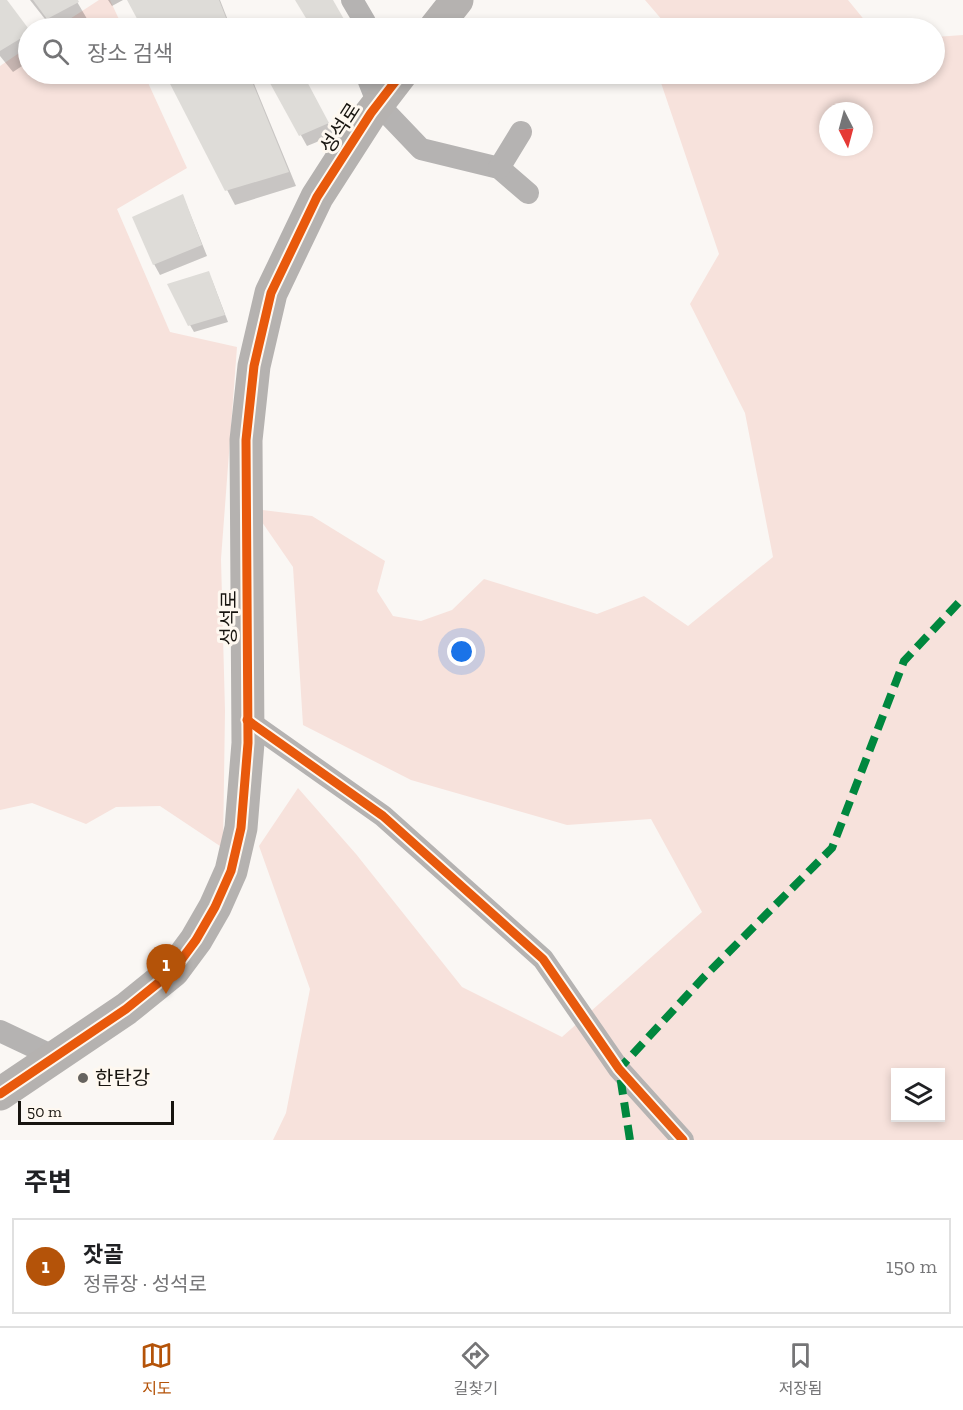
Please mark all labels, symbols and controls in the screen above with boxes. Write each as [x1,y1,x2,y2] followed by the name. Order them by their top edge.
[18,18,945,84] search box
[39,35,72,68] icon: search
[87,40,173,67] text: 장소 검색
[315,98,365,158] street label: 성석로
[819,102,873,156] north arrow
[217,590,241,646] street label: 성석로
[447,637,476,666] your location
[146,944,186,994] pin: 1
[95,1066,150,1090] place label: 한탄강
[891,1068,945,1122] map controls
[891,1068,945,1122] button: layers
[76,1071,90,1085] marker: 한탄강
[18,1098,174,1126] scale bar
[27,1102,62,1121] text: 50 m
[24,1166,72,1198] text: 주변
[83,1241,123,1268] text: 잣골
[41,1254,50,1278] text: 1
[886,1254,937,1278] text: 150 m
[83,1272,207,1296] text: 정류장 · 성석로
[140,1339,173,1399] tab: 지도
[454,1339,498,1399] tab: 길찾기
[779,1339,823,1399] tab: 저장됨

